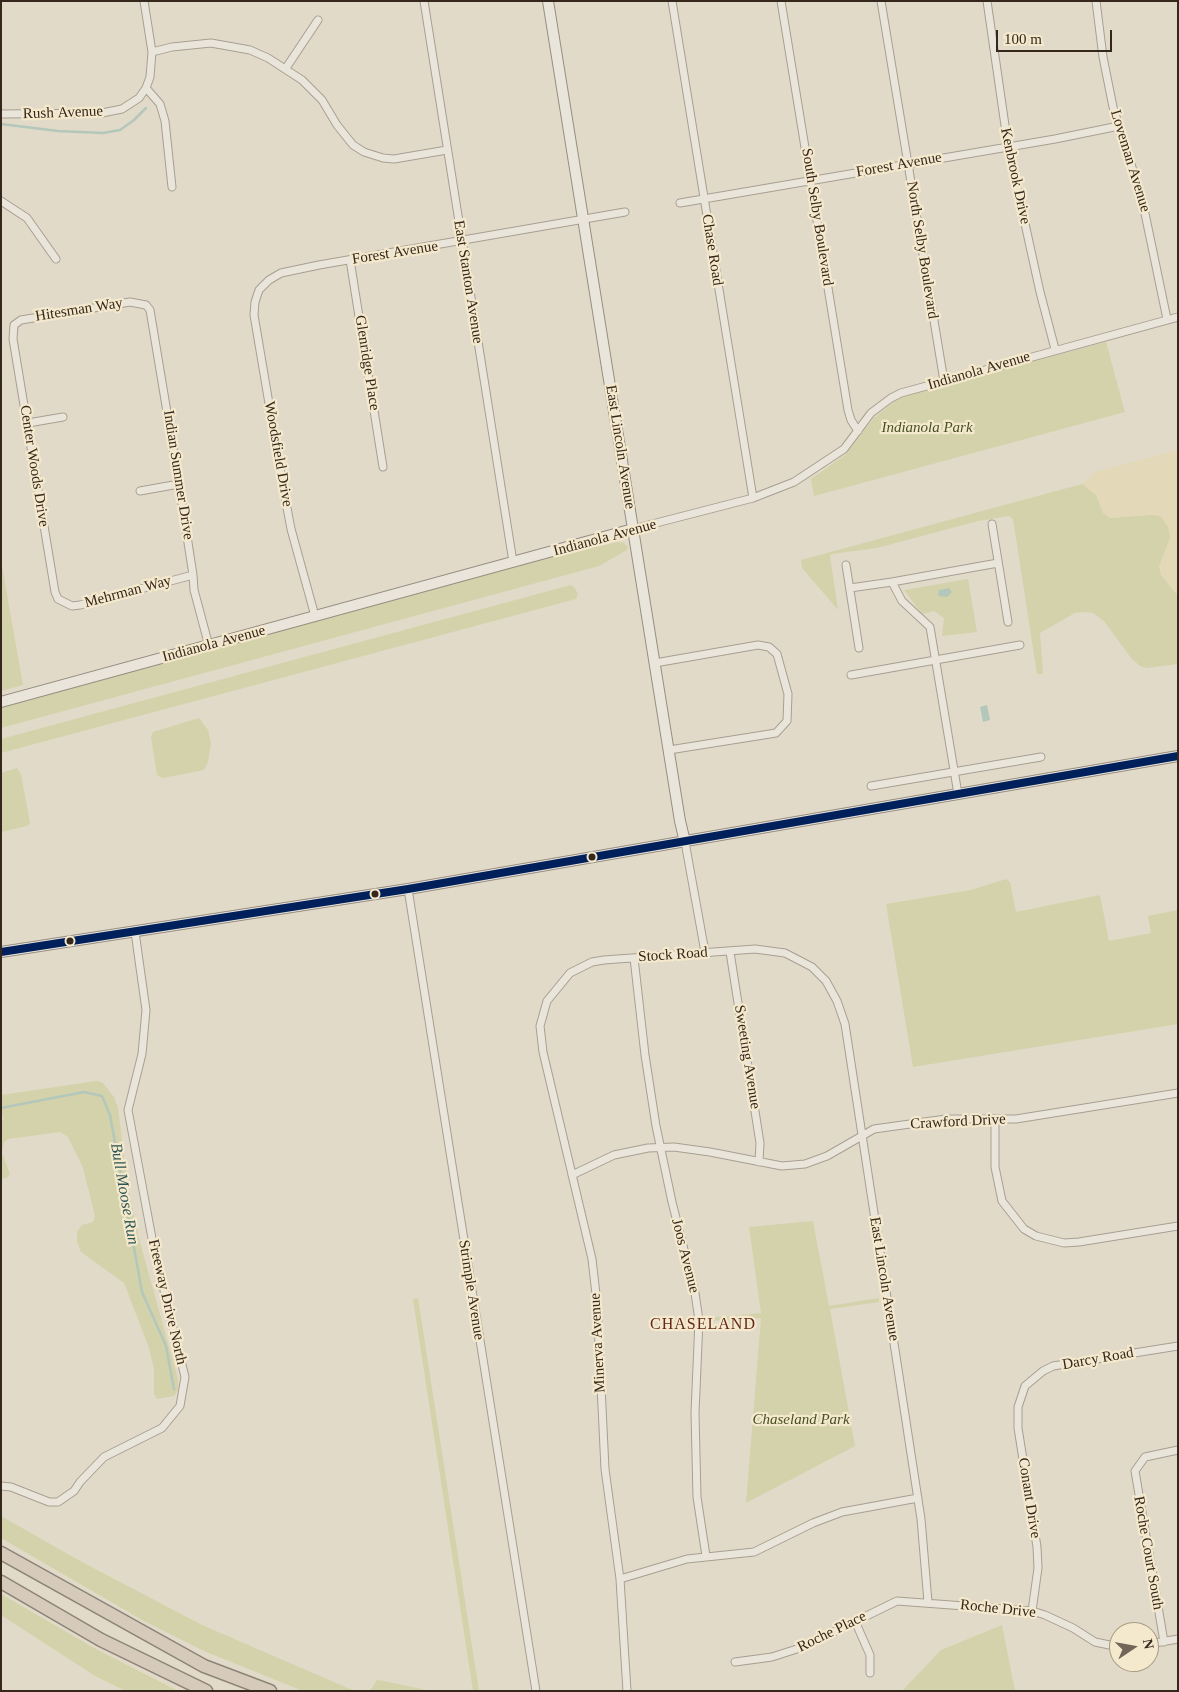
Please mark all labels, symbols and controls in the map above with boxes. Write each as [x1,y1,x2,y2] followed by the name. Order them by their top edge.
[999,20,1115,52] scale bar
[1004,31,1042,47] text: 100 m
[23,103,103,123] street label: Rush Avenue
[1106,108,1154,214] street label: Loveman Avenue
[996,126,1034,226] street label: Kenbrook Drive
[797,147,837,287] street label: South Selby Boulevard
[855,149,943,181] street label: Forest Avenue
[902,180,942,320] street label: North Selby Boulevard
[697,213,727,287] street label: Chase Road
[449,219,487,345] street label: East Stanton Avenue
[351,237,439,269] street label: Forest Avenue
[34,294,124,326] street label: Hitesman Way
[351,314,383,412] street label: Glenridge Place
[926,348,1032,394] street label: Indianola Avenue
[601,384,639,510] street label: East Lincoln Avenue
[260,400,296,508] street label: Woodsfield Drive
[15,404,53,528] street label: Center Woods Drive
[159,409,197,541] street label: Indian Summer Drive
[881,419,973,437] park label: Indianola Park
[552,516,658,560] street label: Indianola Avenue
[83,572,173,612] street label: Mehrman Way
[161,622,267,666] street label: Indianola Avenue
[587,852,597,862] unlabelled marker
[370,889,380,899] unlabelled marker
[65,936,75,946] unlabelled marker
[638,944,708,966] street label: Stock Road
[730,1004,764,1110] street label: Sweeting Avenue
[910,1111,1006,1133] street label: Crawford Drive
[106,1142,142,1246] water label: Bull Moose Run
[865,1216,903,1342] street label: East Lincoln Avenue
[667,1217,703,1295] street label: Joos Avenue
[144,1237,190,1367] street label: Freeway Drive North
[454,1239,488,1341] street label: Strimple Avenue
[586,1293,610,1393] street label: Minerva Avenue
[649,1315,757,1335] district label: CHASELAND
[1061,1344,1135,1374] street label: Darcy Road
[752,1411,850,1429] park label: Chaseland Park
[1014,1456,1044,1540] street label: Conant Drive
[1129,1495,1167,1611] street label: Roche Court South
[959,1596,1037,1622] street label: Roche Drive
[795,1608,869,1656] street label: Roche Place
[1109,1622,1159,1672] north arrow
[1140,1637,1157,1650] text: N

